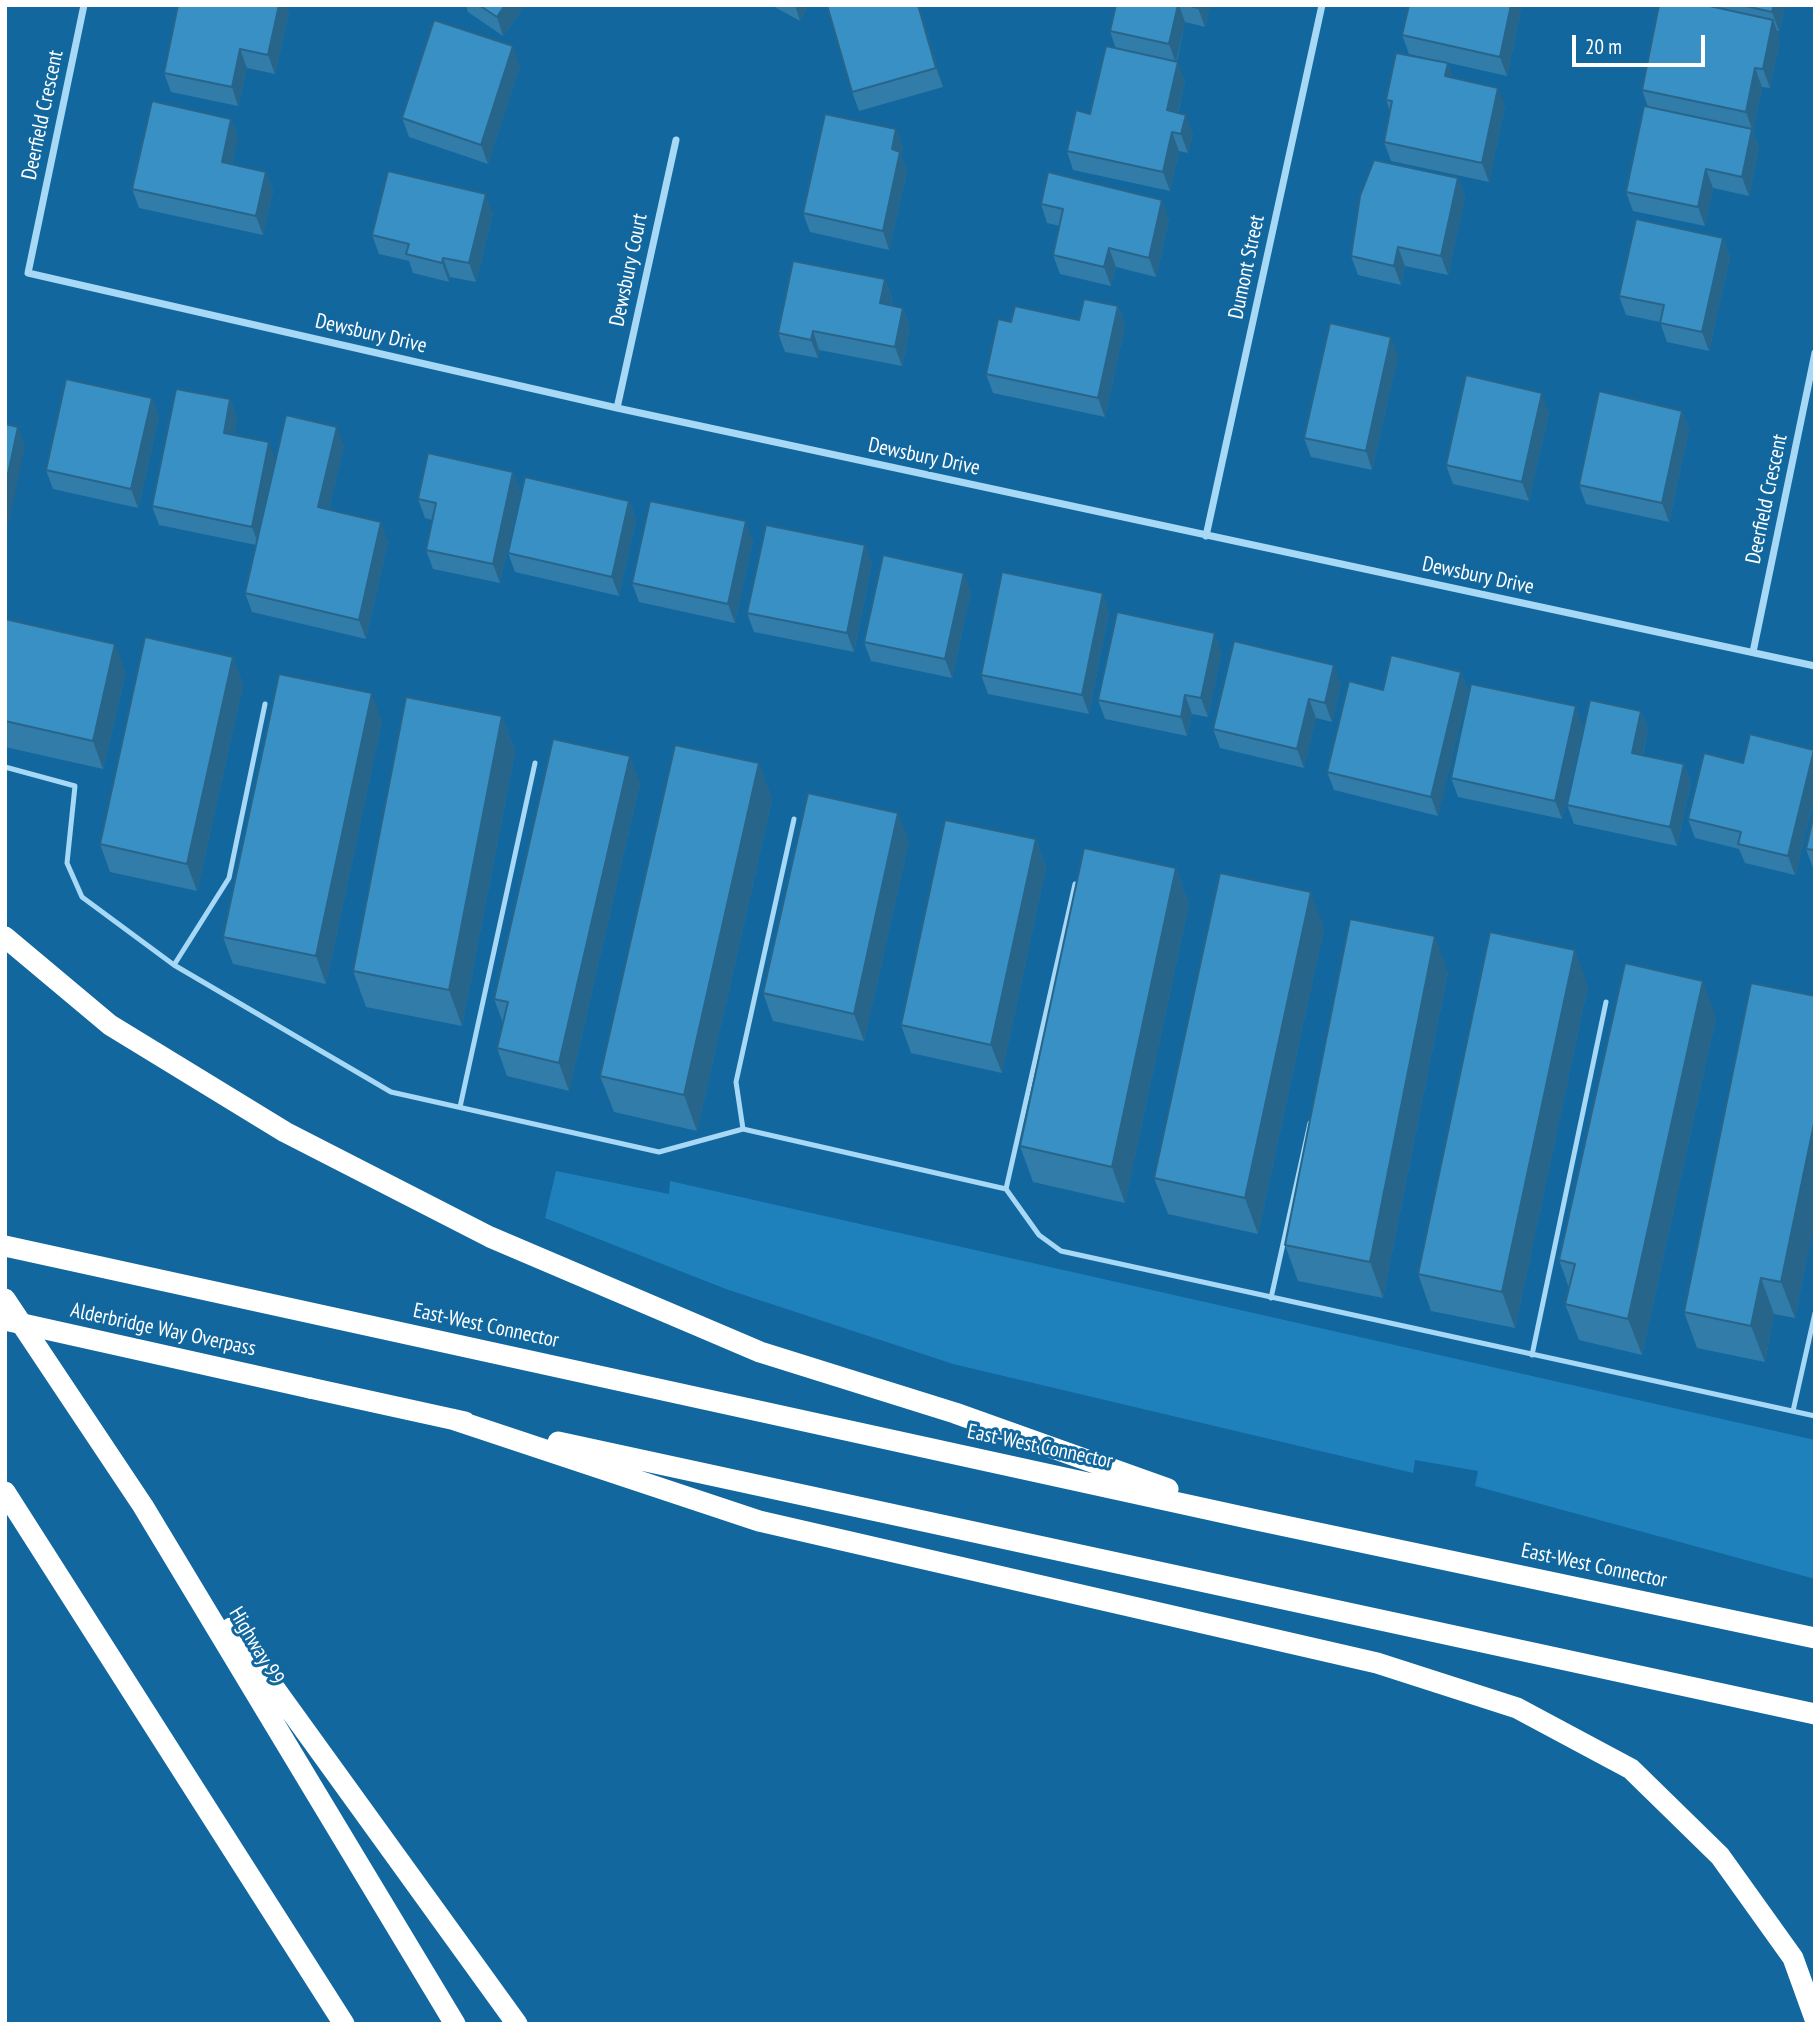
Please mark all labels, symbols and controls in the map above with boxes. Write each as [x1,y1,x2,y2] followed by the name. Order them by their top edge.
[1575,21,1708,65] scale bar
[1585,33,1622,60] text: 20 m
[17,48,69,182] street label: Deerfield Crescent
[605,211,653,329] street label: Dewsbury Court
[1224,213,1270,321] street label: Dumont Street
[313,309,429,359] street label: Dewsbury Drive
[1741,432,1793,566] street label: Deerfield Crescent
[866,433,982,481] street label: Dewsbury Drive
[1420,552,1536,600] street label: Dewsbury Drive
[68,1298,258,1362] street label: Alderbridge Way Overpass
[411,1298,561,1354] street label: East-West Connector
[965,1419,1115,1475] street label: East-West Connector
[1519,1538,1669,1594] street label: East-West Connector
[223,1603,289,1689] street label: Highway 99

